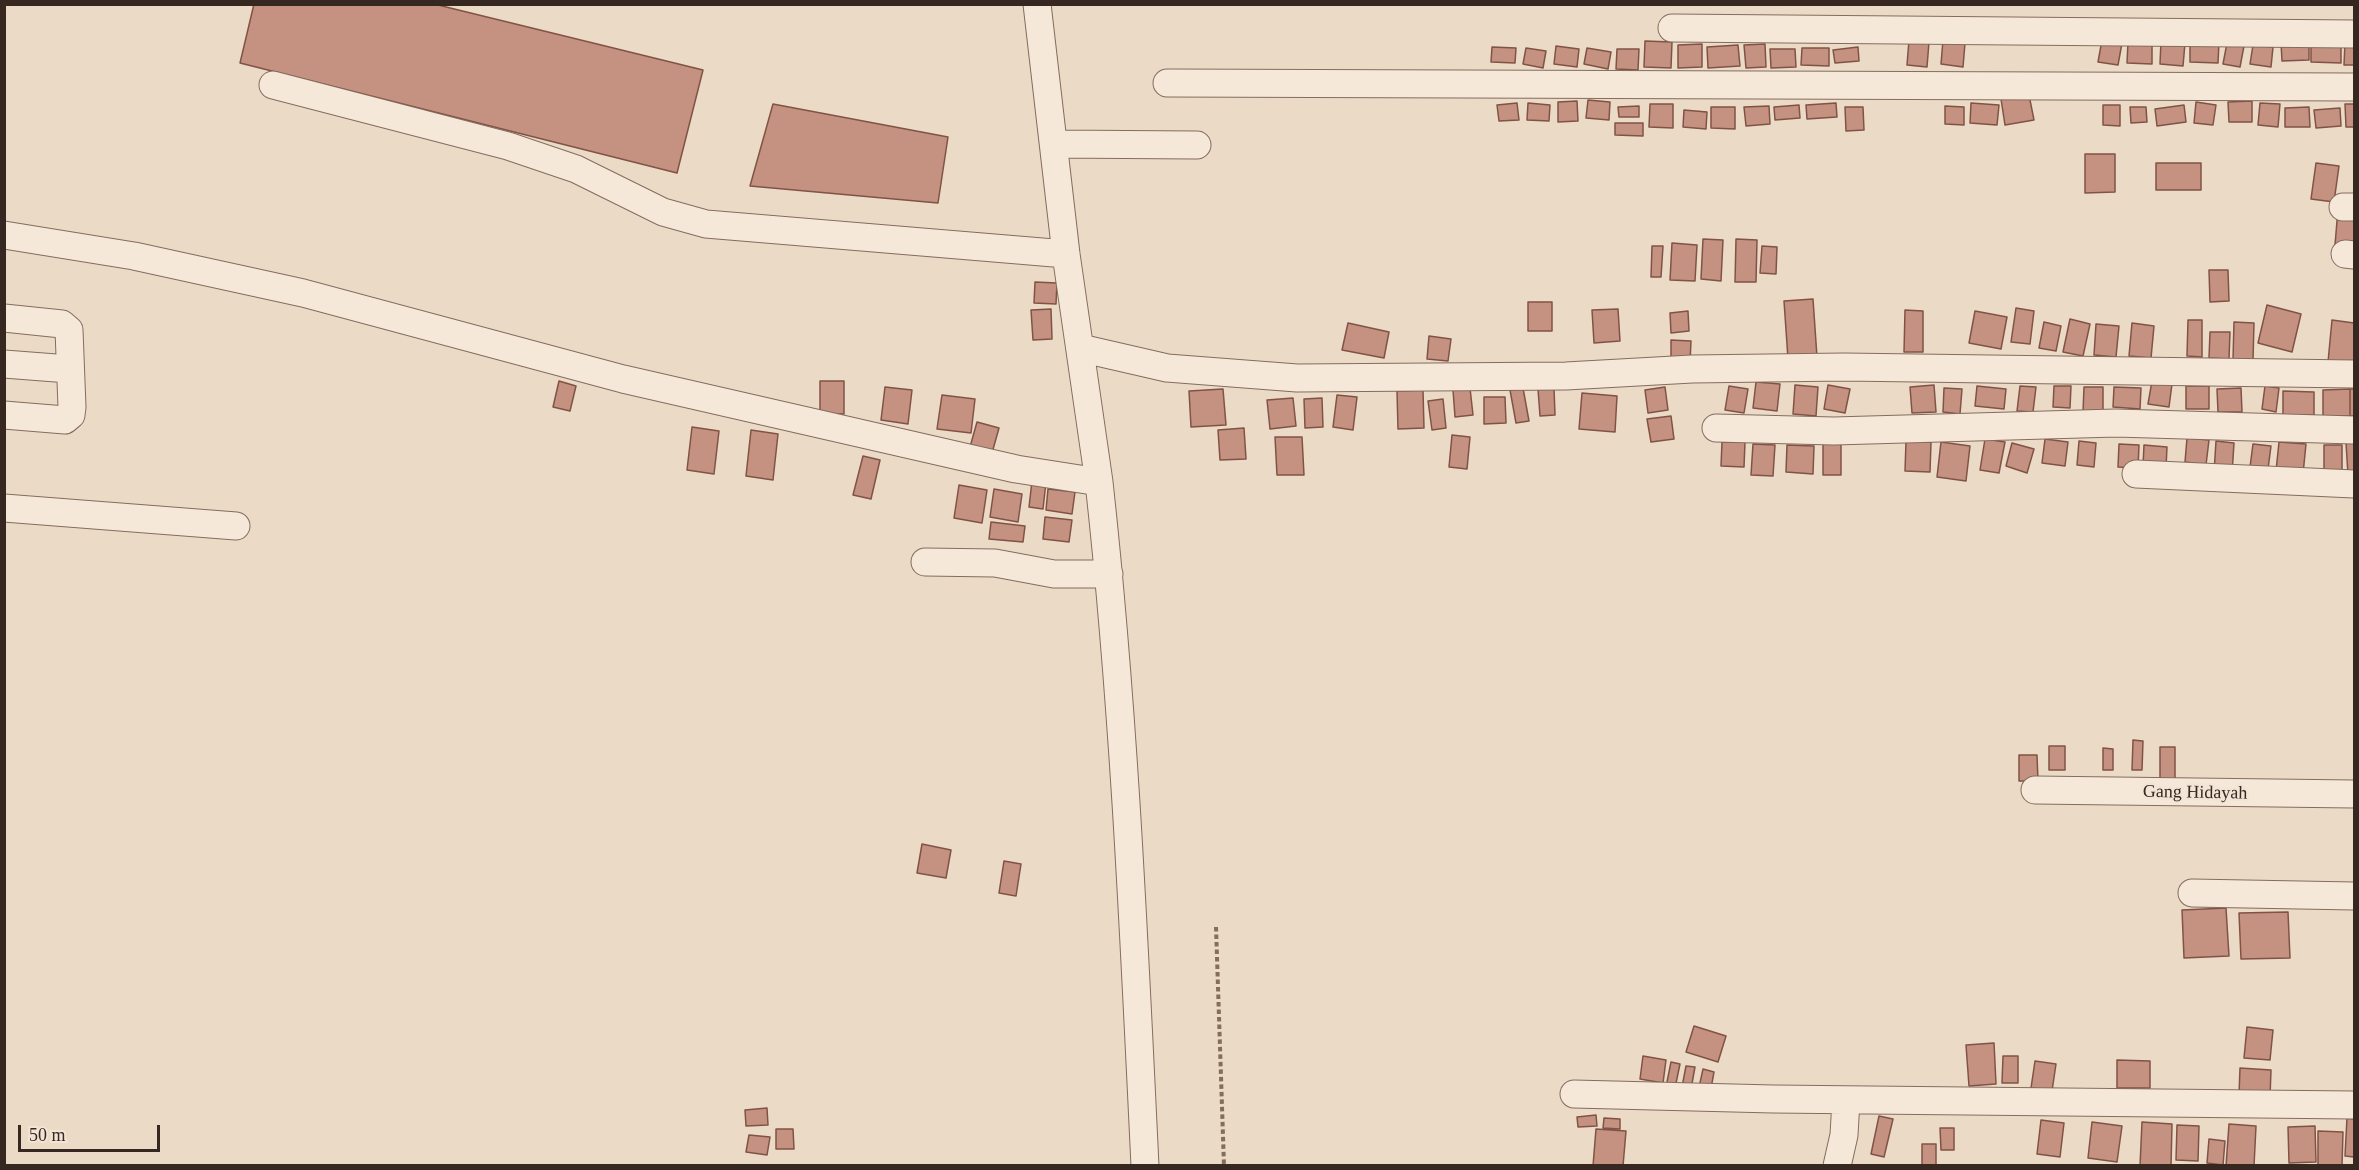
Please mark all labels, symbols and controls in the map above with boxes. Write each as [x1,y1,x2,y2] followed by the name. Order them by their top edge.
[2143,781,2247,805] street label: Gang Hidayah
[21,1113,164,1151] scale bar
[29,1125,66,1145] text: 50 m

